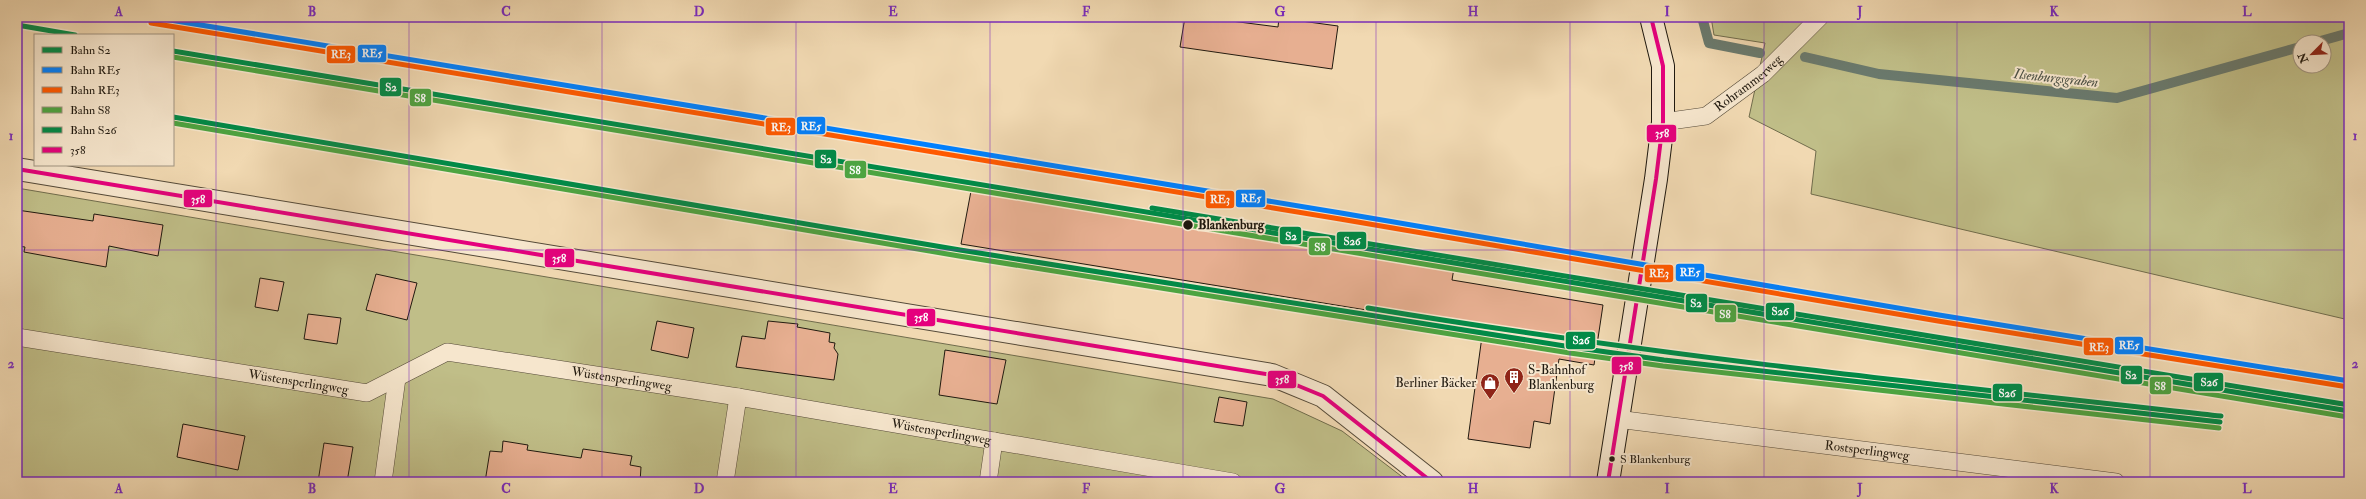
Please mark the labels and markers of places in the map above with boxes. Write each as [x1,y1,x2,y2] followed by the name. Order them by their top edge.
[1198,217,1265,234] place label: Blankenburg
[1181,218,1195,232] marker: Blankenburg
[1528,362,1595,393] place label: S-Bahnhof Blankenburg
[1503,366,1525,394] building icon: S-Bahnhof Blankenburg
[1479,372,1501,400] shop icon: Berliner Bäcker
[1395,375,1476,391] place label: Berliner Bäcker
[1620,452,1691,467] place label: S Blankenburg
[1607,454,1617,464] marker: S Blankenburg

